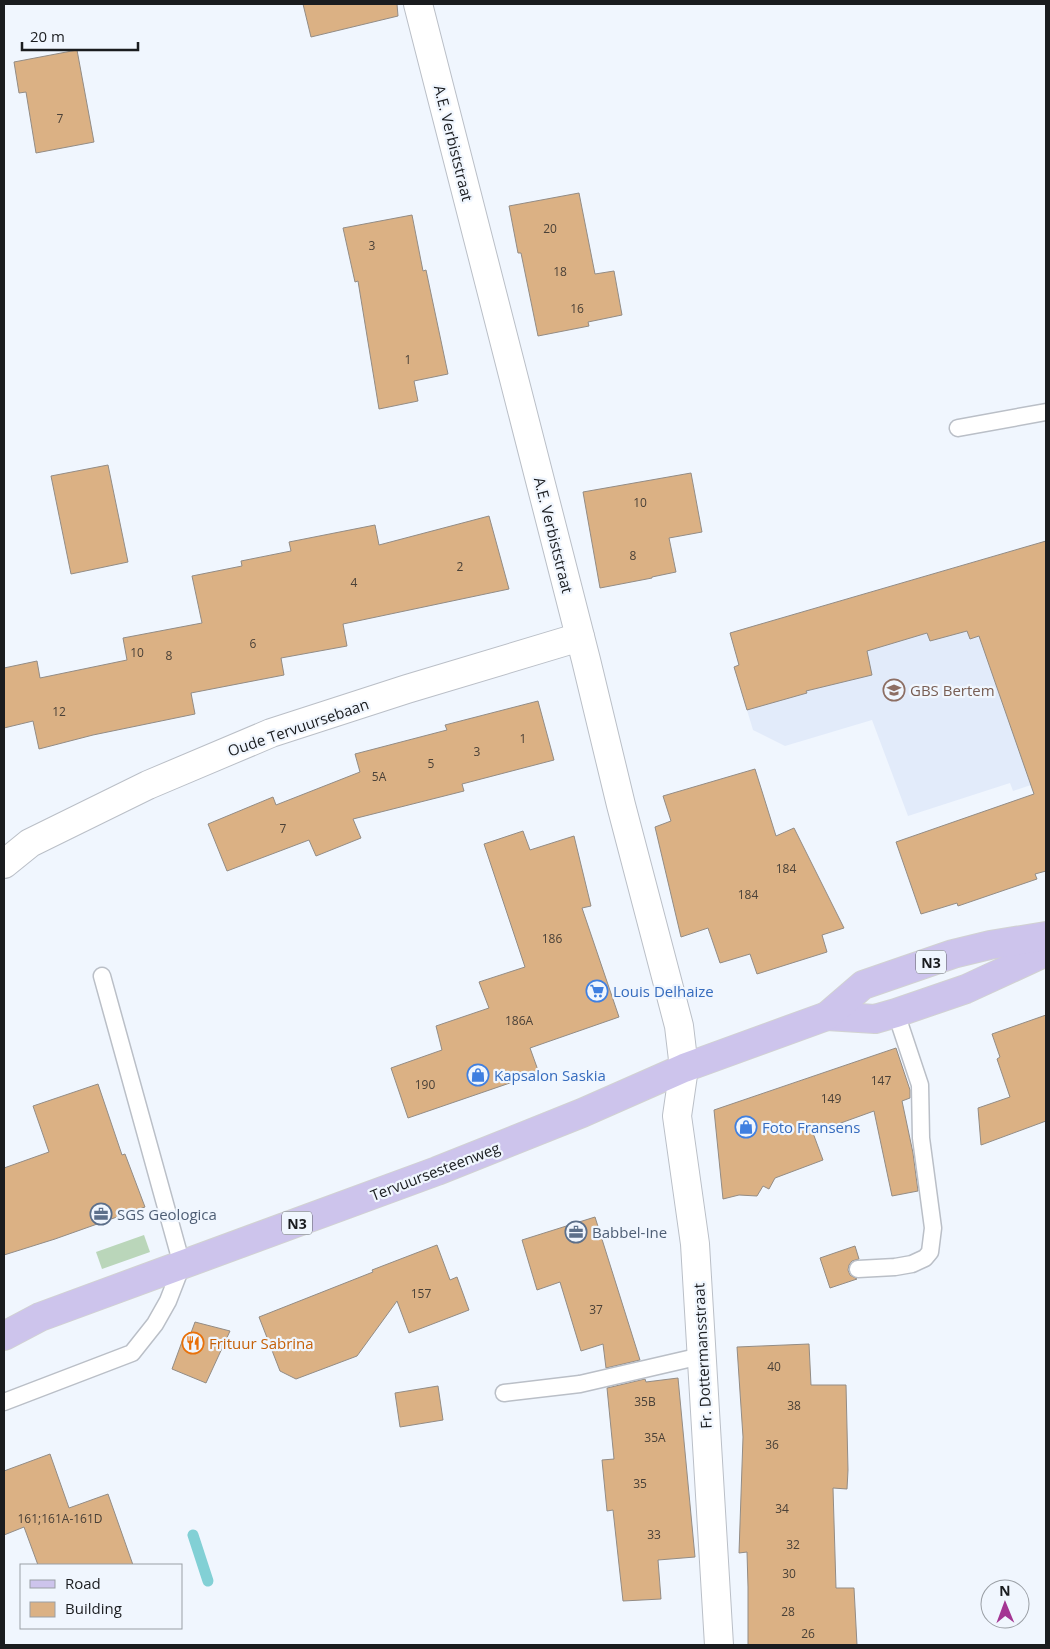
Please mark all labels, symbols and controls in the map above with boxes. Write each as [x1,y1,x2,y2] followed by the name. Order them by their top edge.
[22,20,139,52] scale bar
[30,26,65,46] text: 20 m
[430,83,478,203] street label: A.E. Verbiststraat
[57,110,64,127] house number: 7
[543,220,557,237] house number: 20
[369,237,376,254] house number: 3
[553,263,567,280] house number: 18
[570,300,584,317] house number: 16
[405,351,411,368] house number: 1
[530,475,578,595] street label: A.E. Verbiststraat
[633,494,647,511] house number: 10
[630,547,637,564] house number: 8
[457,558,464,575] house number: 2
[351,574,358,591] house number: 4
[250,635,257,652] house number: 6
[130,644,144,661] house number: 10
[166,647,173,664] house number: 8
[882,678,906,702] school or university icon: GBS Bertem
[910,680,995,700] place label: GBS Bertem
[225,693,371,761] street label: Oude Tervuursebaan
[52,703,66,720] house number: 12
[520,730,526,747] house number: 1
[474,743,481,760] house number: 3
[428,755,435,772] house number: 5
[372,768,387,785] house number: 5A
[280,820,287,837] house number: 7
[776,860,796,877] house number: 184
[738,886,758,903] house number: 184
[542,930,562,947] house number: 186
[916,950,946,974] road number: N3
[585,979,609,1003] supermarket icon: Louis Delhaize
[613,981,714,1001] place label: Louis Delhaize
[505,1012,533,1029] house number: 186A
[466,1063,490,1087] shop icon: Kapsalon Saskia
[494,1065,606,1085] place label: Kapsalon Saskia
[871,1072,891,1089] house number: 147
[415,1076,435,1093] house number: 190
[821,1090,841,1107] house number: 149
[734,1115,758,1139] shop icon: Foto Fransens
[762,1117,860,1137] place label: Foto Fransens
[367,1137,503,1205] street label: Tervuursesteenweg
[89,1202,113,1226] office icon: SGS Geologica
[117,1204,217,1224] place label: SGS Geologica
[282,1212,312,1234] road number: N3
[564,1220,588,1244] office icon: Babbel-Ine
[592,1222,667,1242] place label: Babbel-Ine
[688,1283,716,1429] street label: Fr. Dottermansstraat
[411,1285,431,1302] house number: 157
[589,1301,603,1318] house number: 37
[181,1331,205,1355] restaurant icon: Frituur Sabrina
[209,1333,314,1353] place label: Frituur Sabrina
[767,1358,781,1375] house number: 40
[634,1393,656,1410] house number: 35B
[787,1397,801,1414] house number: 38
[644,1429,666,1446] house number: 35A
[765,1436,779,1453] house number: 36
[633,1475,647,1492] house number: 35
[775,1500,789,1517] house number: 34
[17,1510,103,1527] house number: 161;161A-161D
[647,1526,661,1543] house number: 33
[786,1536,800,1553] house number: 32
[20,1564,182,1629] legend
[782,1565,796,1582] house number: 30
[65,1573,101,1593] text: Road
[980,1579,1030,1629] north arrow
[999,1581,1011,1600] text: N
[65,1598,122,1618] text: Building
[781,1603,795,1620] house number: 28
[801,1625,815,1642] house number: 26

